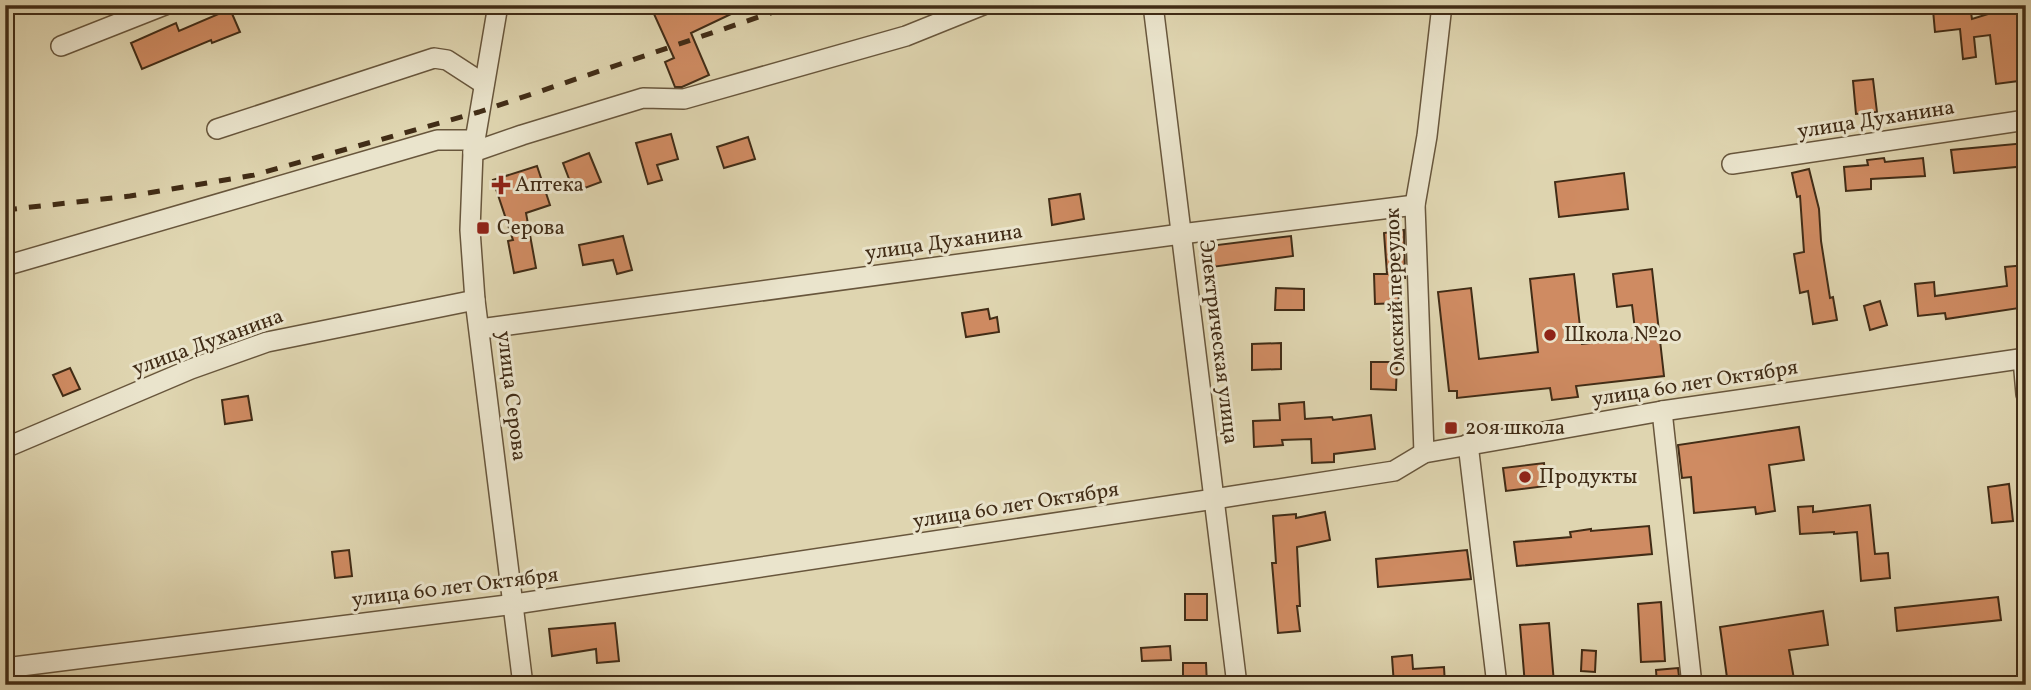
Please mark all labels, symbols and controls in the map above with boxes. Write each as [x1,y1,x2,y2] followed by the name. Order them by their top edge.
[1795,93,1957,147] street label: улица Духанина
[515,171,584,200] place label: Аптека
[493,177,509,193] marker: Аптека
[1379,207,1413,377] street label: Омский переулок
[497,214,565,243] place label: Серова
[863,218,1025,268] street label: улица Духанина
[475,220,491,236] marker: Серова
[1191,238,1245,446] street label: Электрическая улица
[128,302,288,384] street label: улица Духанина
[1564,321,1682,350] place label: Школа №20
[1542,327,1558,343] marker: Школа №20
[489,329,533,463] street label: улица Серова
[1590,353,1800,415] street label: улица 60 лет Октября
[1465,414,1565,443] place label: 20я школа
[1443,420,1459,436] marker: 20я школа
[1539,463,1638,492] place label: Продукты
[1517,469,1533,485] marker: Продукты
[911,475,1121,537] street label: улица 60 лет Октября
[350,561,560,615] street label: улица 60 лет Октября

